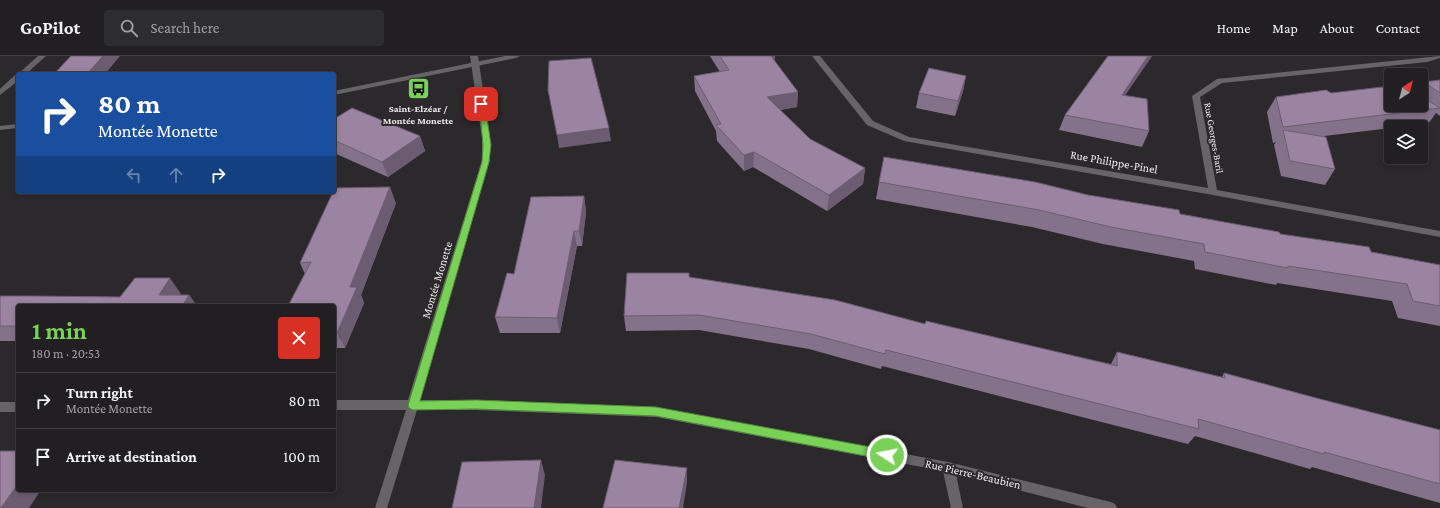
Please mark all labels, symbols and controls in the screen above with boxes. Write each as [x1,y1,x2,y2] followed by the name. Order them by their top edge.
[104,10,384,46] search box
[20,17,80,38] text: GoPilot
[118,17,140,39] icon: search
[150,20,219,36] text: Search here
[1217,20,1250,36] text: Home
[1272,20,1298,36] text: Map
[1320,20,1354,36] text: About
[1376,20,1420,36] text: Contact
[1384,68,1428,112] north arrow
[1384,68,1428,164] map controls
[405,75,431,101] bus stop icon: Saint-Elzéar / Montée Monette
[464,87,498,121] pin
[32,88,84,140] icon: right
[98,88,160,119] text: 80 m
[470,93,492,115] icon: arrive
[1202,102,1226,175] street label: Rue Georges-Baril
[383,103,454,126] place label: Saint-Elzéar / Montée Monette
[1384,120,1428,164] button: layers
[98,121,218,141] text: Montée Monette
[1069,147,1159,177] street label: Rue Philippe-Pinel
[123,164,145,186] icon: left
[165,164,187,186] icon: ahead
[207,164,229,186] icon: right
[419,240,455,320] street label: Montée Monette
[32,317,87,344] text: 1 min
[278,317,320,359] button: close
[32,346,100,361] text: 180 m · 20:53
[66,385,133,401] text: Turn right
[32,390,54,412] icon: right
[289,393,320,409] text: 80 m
[66,401,152,416] text: Montée Monette
[866,434,908,476] position arrow
[32,446,54,468] icon: arrive
[66,449,197,465] text: Arrive at destination
[283,449,320,465] text: 100 m
[924,456,1023,492] street label: Rue Pierre-Beaubien

